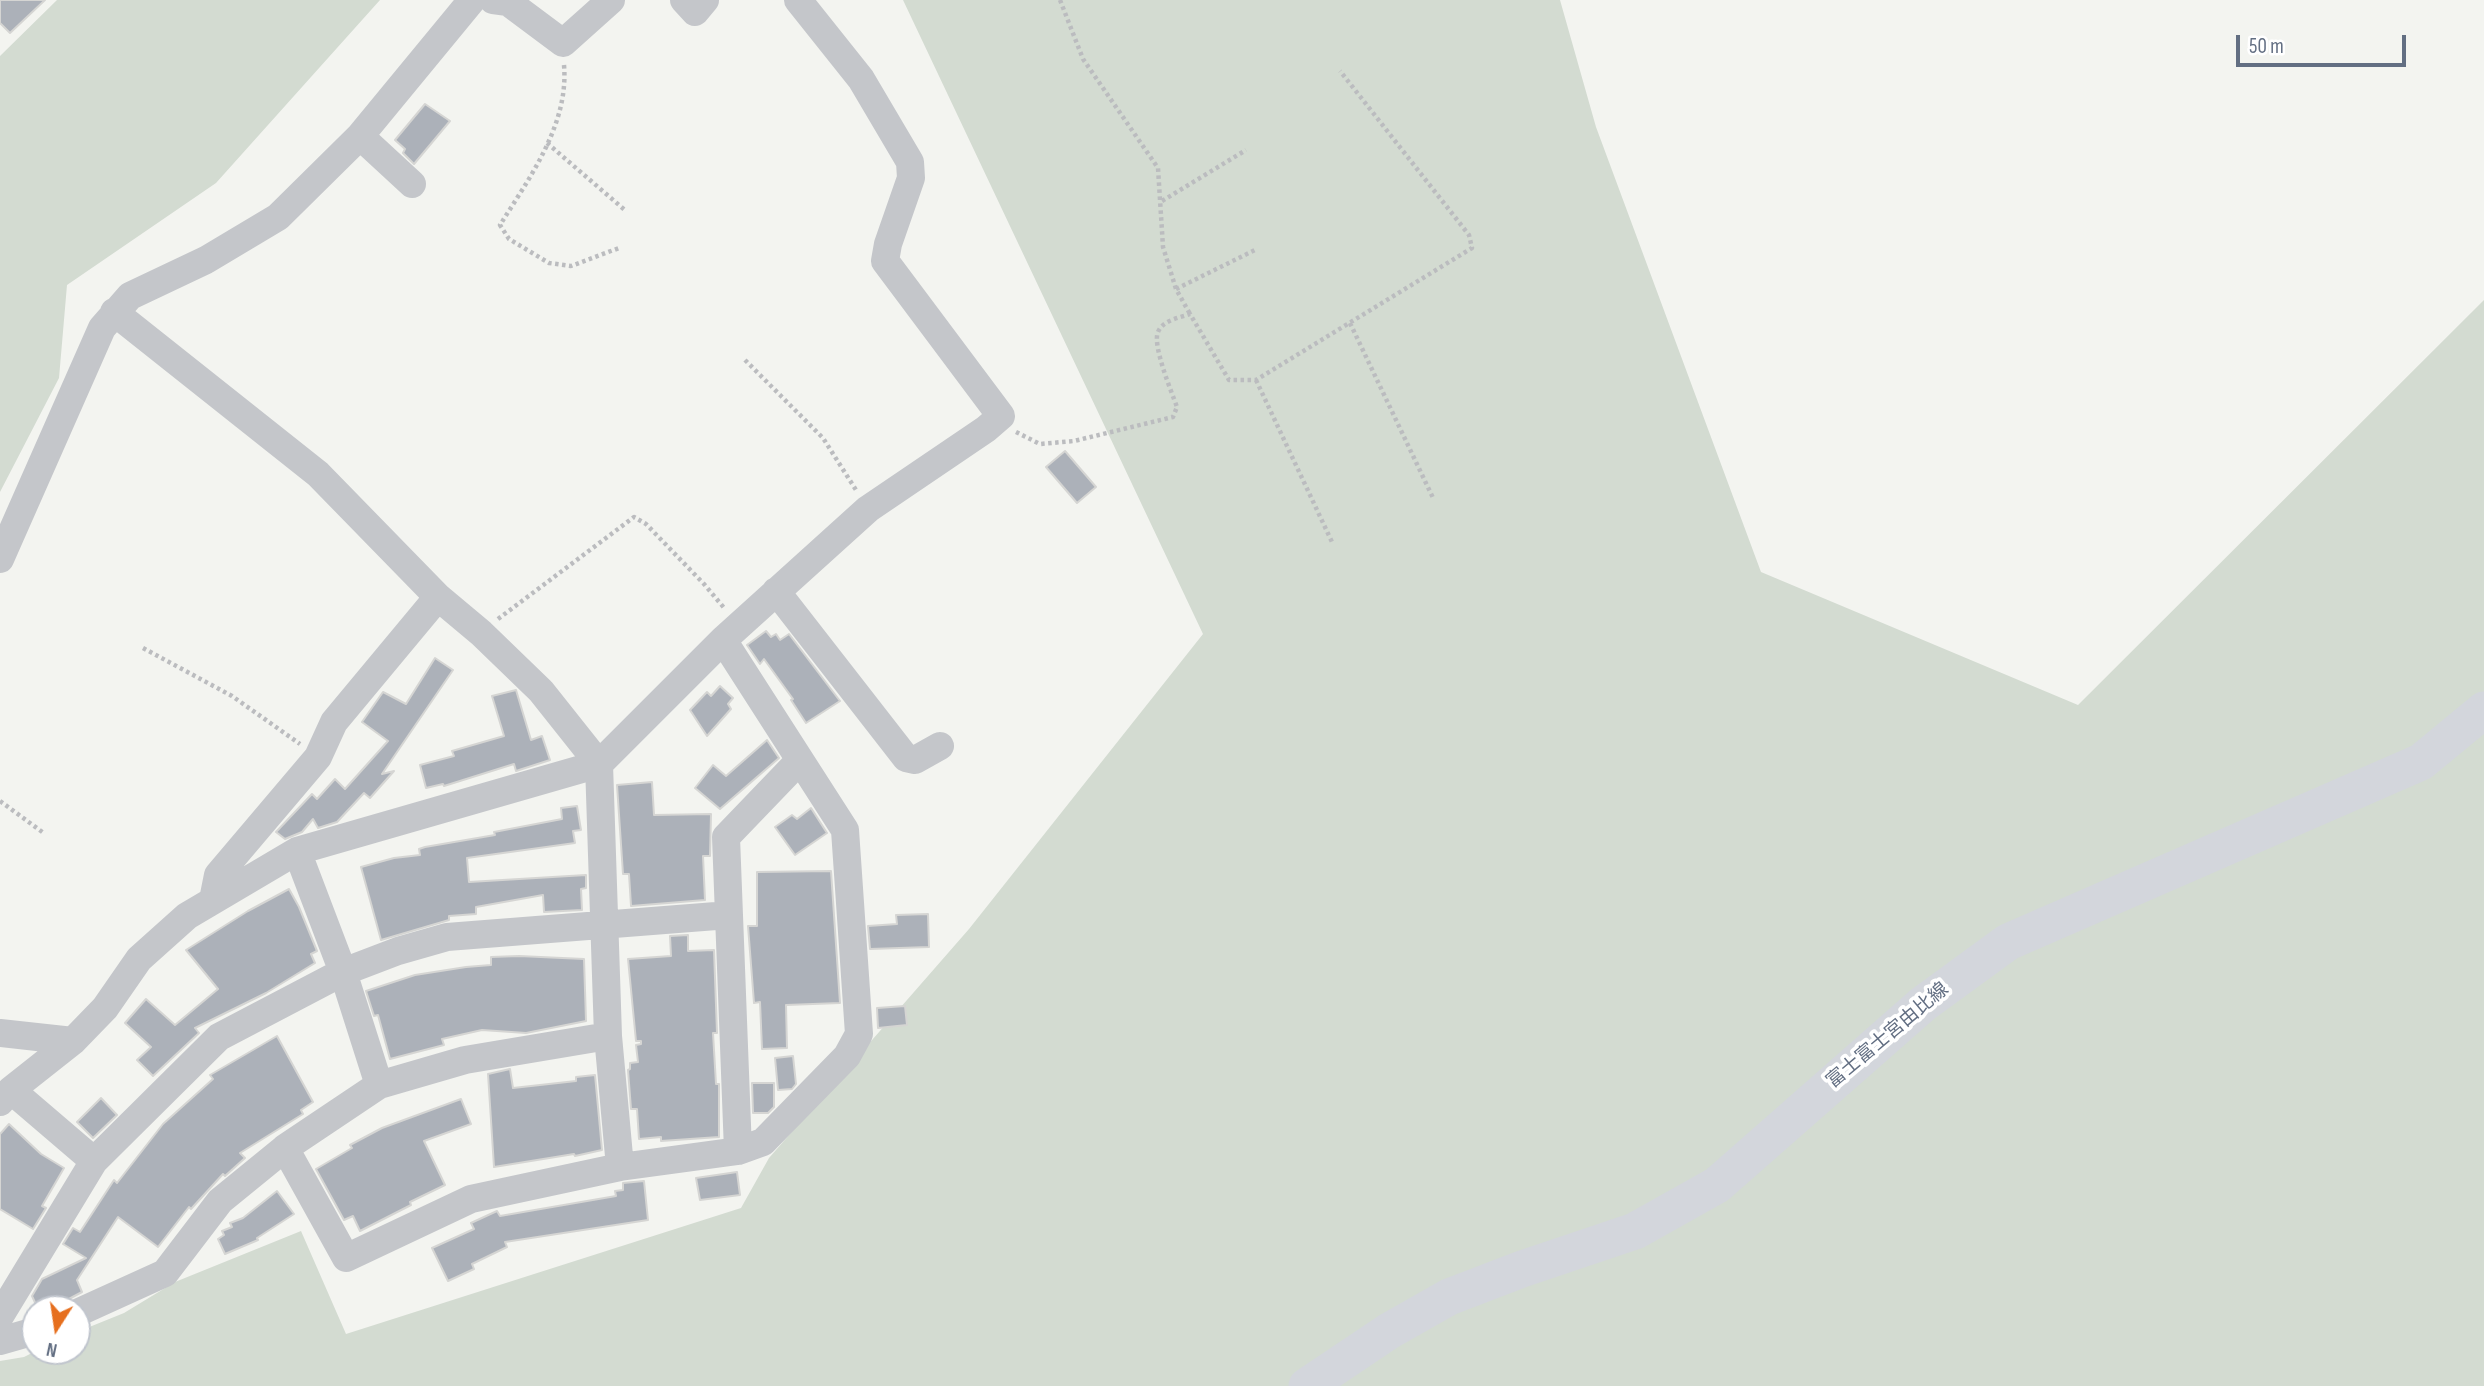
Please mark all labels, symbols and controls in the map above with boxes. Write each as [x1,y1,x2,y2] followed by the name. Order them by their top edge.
[2239,21,2409,65] scale bar
[2249,34,2284,59] text: 50 m
[1822,978,1954,1094] street label: 富士富士宮由比線
[21,1295,91,1365] north arrow
[45,1337,59,1361] text: N

